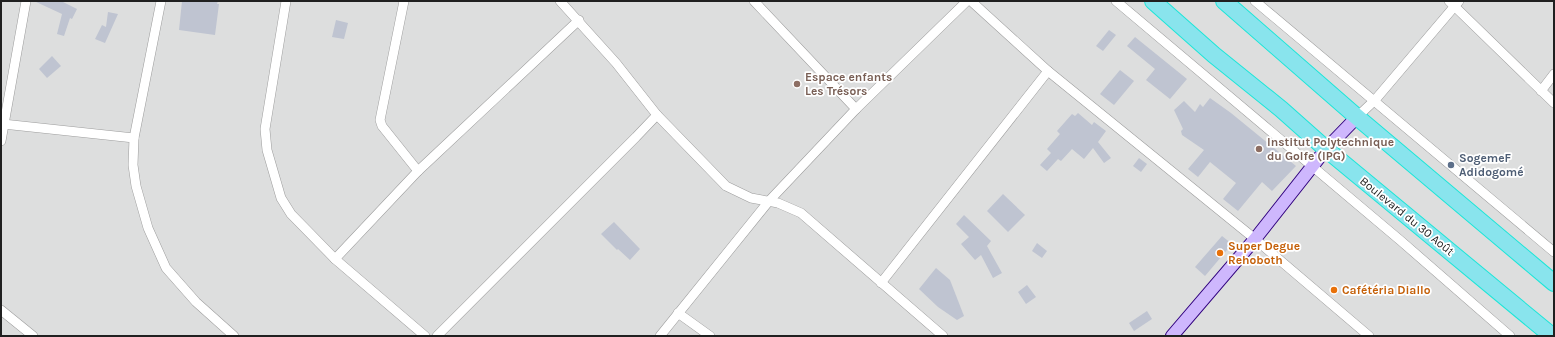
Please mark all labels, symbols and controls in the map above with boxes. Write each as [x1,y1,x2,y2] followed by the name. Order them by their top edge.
[805,70,892,98] place label: Espace enfants Les Trésors
[792,79,802,89] marker: Espace enfants Les Trésors
[1267,135,1394,163] place label: Institut Polytechnique du Golfe (IPG)
[1254,144,1264,154] marker: Institut Polytechnique du Golfe (IPG)
[1459,151,1524,179] place label: SogemeF Adidogomé
[1446,160,1456,170] marker: SogemeF Adidogomé
[1357,174,1457,259] street label: Boulevard du 30 Août
[1228,239,1300,267] place label: Super Degue Rehoboth
[1215,248,1225,258] marker: Super Degue Rehoboth
[1342,283,1431,297] place label: Cafétéria Diallo
[1329,285,1339,295] marker: Cafétéria Diallo

